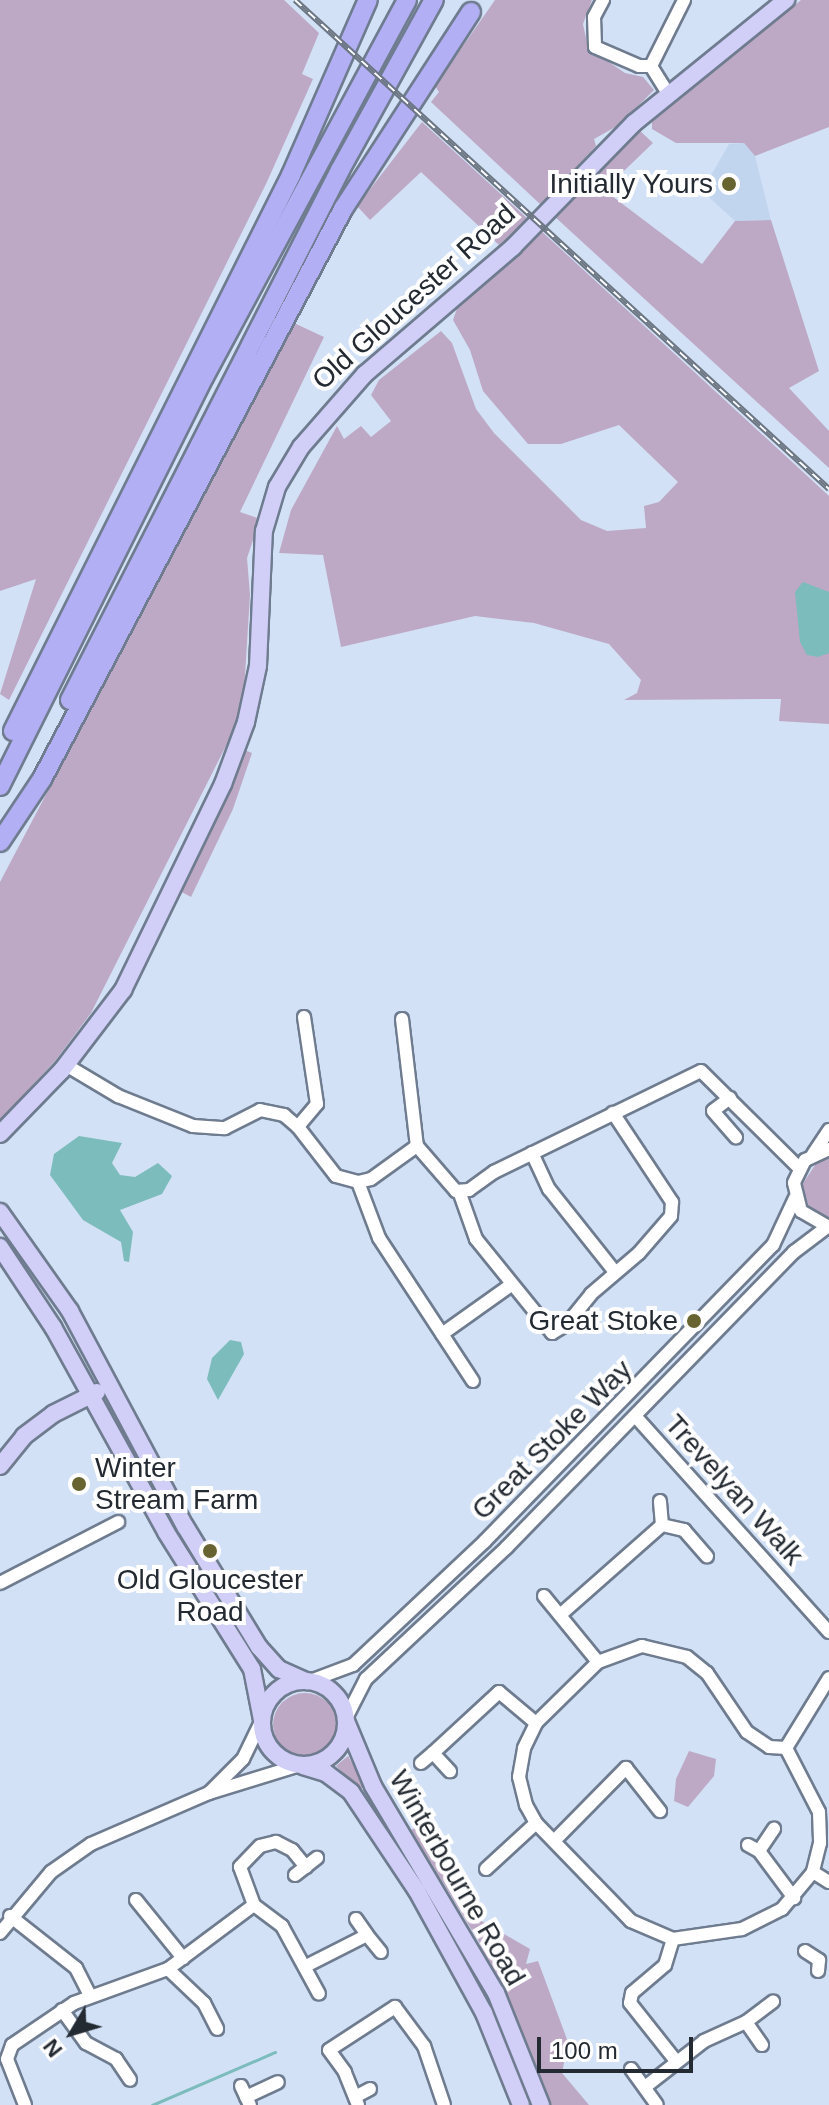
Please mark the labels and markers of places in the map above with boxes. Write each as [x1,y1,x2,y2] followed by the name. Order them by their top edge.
[549,167,713,201] place label: Initially Yours
[720,175,738,193] marker: Initially Yours
[529,1304,678,1338] place label: Great Stoke
[685,1312,703,1330] marker: Great Stoke
[95,1451,258,1517] place label: Winter Stream Farm
[70,1475,88,1493] marker: Winter Stream Farm
[201,1542,219,1560] marker: Old Gloucester Road
[117,1563,303,1629] place label: Old Gloucester Road

